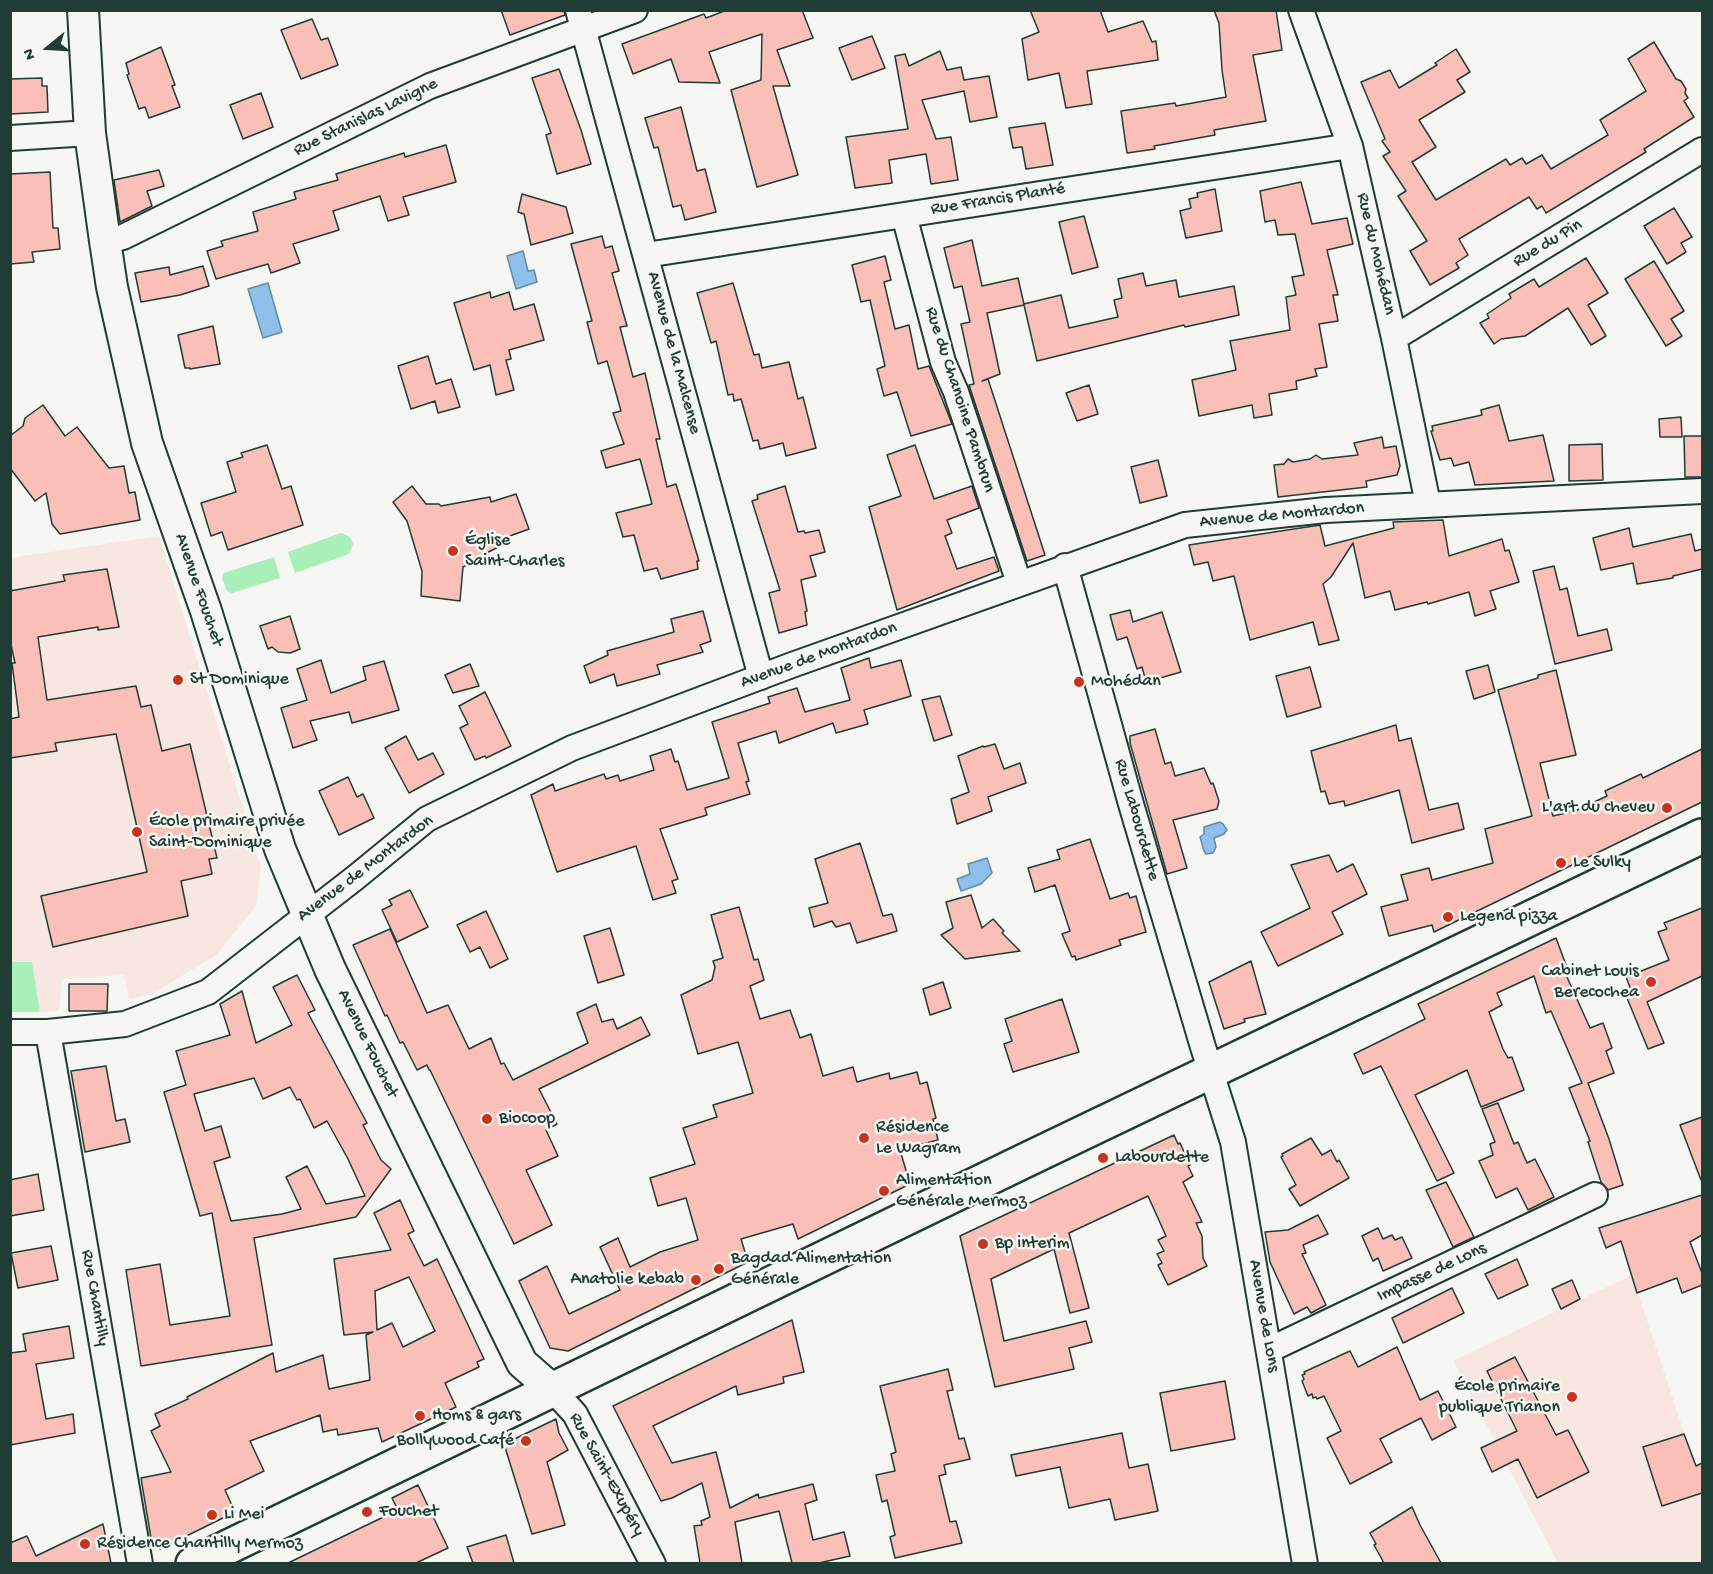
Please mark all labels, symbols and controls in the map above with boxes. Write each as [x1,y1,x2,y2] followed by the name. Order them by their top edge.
[18,18,78,78] north arrow
[20,46,41,62] text: N
[290,74,442,162] street label: Rue Stanislas Lavigne
[929,179,1067,221] street label: Rue Francis Planté
[1350,191,1400,317] street label: Rue du Mohédan
[1509,215,1587,273] street label: Rue du Pin
[641,270,705,436] street label: Avenue de la Malcense
[919,305,999,495] street label: Rue du Chanoine Pambrun
[1199,498,1365,534] street label: Avenue de Montardon
[465,530,564,572] place label: Église Saint-Charles
[169,531,227,649] street label: Avenue Fouchet
[446,544,460,558] marker: Église Saint-Charles
[738,618,900,694] street label: Avenue de Montardon
[190,669,289,691] place label: St Dominique
[1091,671,1161,693] place label: Mohédan
[171,673,185,687] marker: St Dominique
[1072,675,1086,689] marker: Mohédan
[1108,757,1164,883] street label: Rue Labourdette
[1542,797,1655,819] place label: L'art du cheveu
[1660,801,1674,815] marker: L'art du cheveu
[149,811,305,854] place label: École primaire privée Saint-Dominique
[294,811,438,927] street label: Avenue de Montardon
[130,825,144,839] marker: École primaire privée Saint-Dominique
[1573,852,1631,874] place label: Le Sulky
[1554,856,1568,870] marker: Le Sulky
[1460,906,1557,928] place label: Legend pizza
[1441,910,1455,924] marker: Legend pizza
[1541,961,1639,1004] place label: Cabinet Louis Berecochea
[1644,975,1658,989] marker: Cabinet Louis Berecochea
[331,986,403,1102] street label: Avenue Fouchet
[499,1108,555,1130] place label: Biocoop
[480,1112,494,1126] marker: Biocoop
[876,1117,961,1160] place label: Résidence Le Wagram
[857,1131,871,1145] marker: Résidence Le Wagram
[1115,1147,1209,1169] place label: Labourdette
[1096,1151,1110,1165] marker: Labourdette
[896,1170,1027,1212] place label: Alimentation Générale Mermoz
[877,1184,891,1198] marker: Alimentation Générale Mermoz
[995,1233,1069,1255] place label: Bp interim
[976,1237,990,1251] marker: Bp interim
[1374,1238,1490,1308] street label: Impasse de Lons
[75,1248,113,1348] street label: Rue Chantilly
[731,1248,891,1290] place label: Bagdad Alimentation Générale
[1243,1258,1283,1374] street label: Avenue de Lons
[712,1262,726,1276] marker: Bagdad Alimentation Générale
[570,1269,684,1291] place label: Anatolie kebab
[689,1273,703,1287] marker: Anatolie kebab
[1439,1376,1560,1418] place label: École primaire publique Trianon
[1565,1390,1579,1404] marker: École primaire publique Trianon
[432,1405,521,1427] place label: Homs & gars
[413,1409,427,1423] marker: Homs & gars
[563,1410,649,1540] street label: Rue Saint-Exupéry
[397,1430,514,1452] place label: Bollywood Café
[519,1434,533,1448] marker: Bollywood Café
[379,1501,438,1523] place label: Fouchet
[224,1504,264,1526] place label: Li Mei
[360,1505,374,1519] marker: Fouchet
[205,1508,219,1522] marker: Li Mei
[97,1533,303,1555] place label: Résidence Chantilly Mermoz
[78,1537,92,1551] marker: Résidence Chantilly Mermoz

